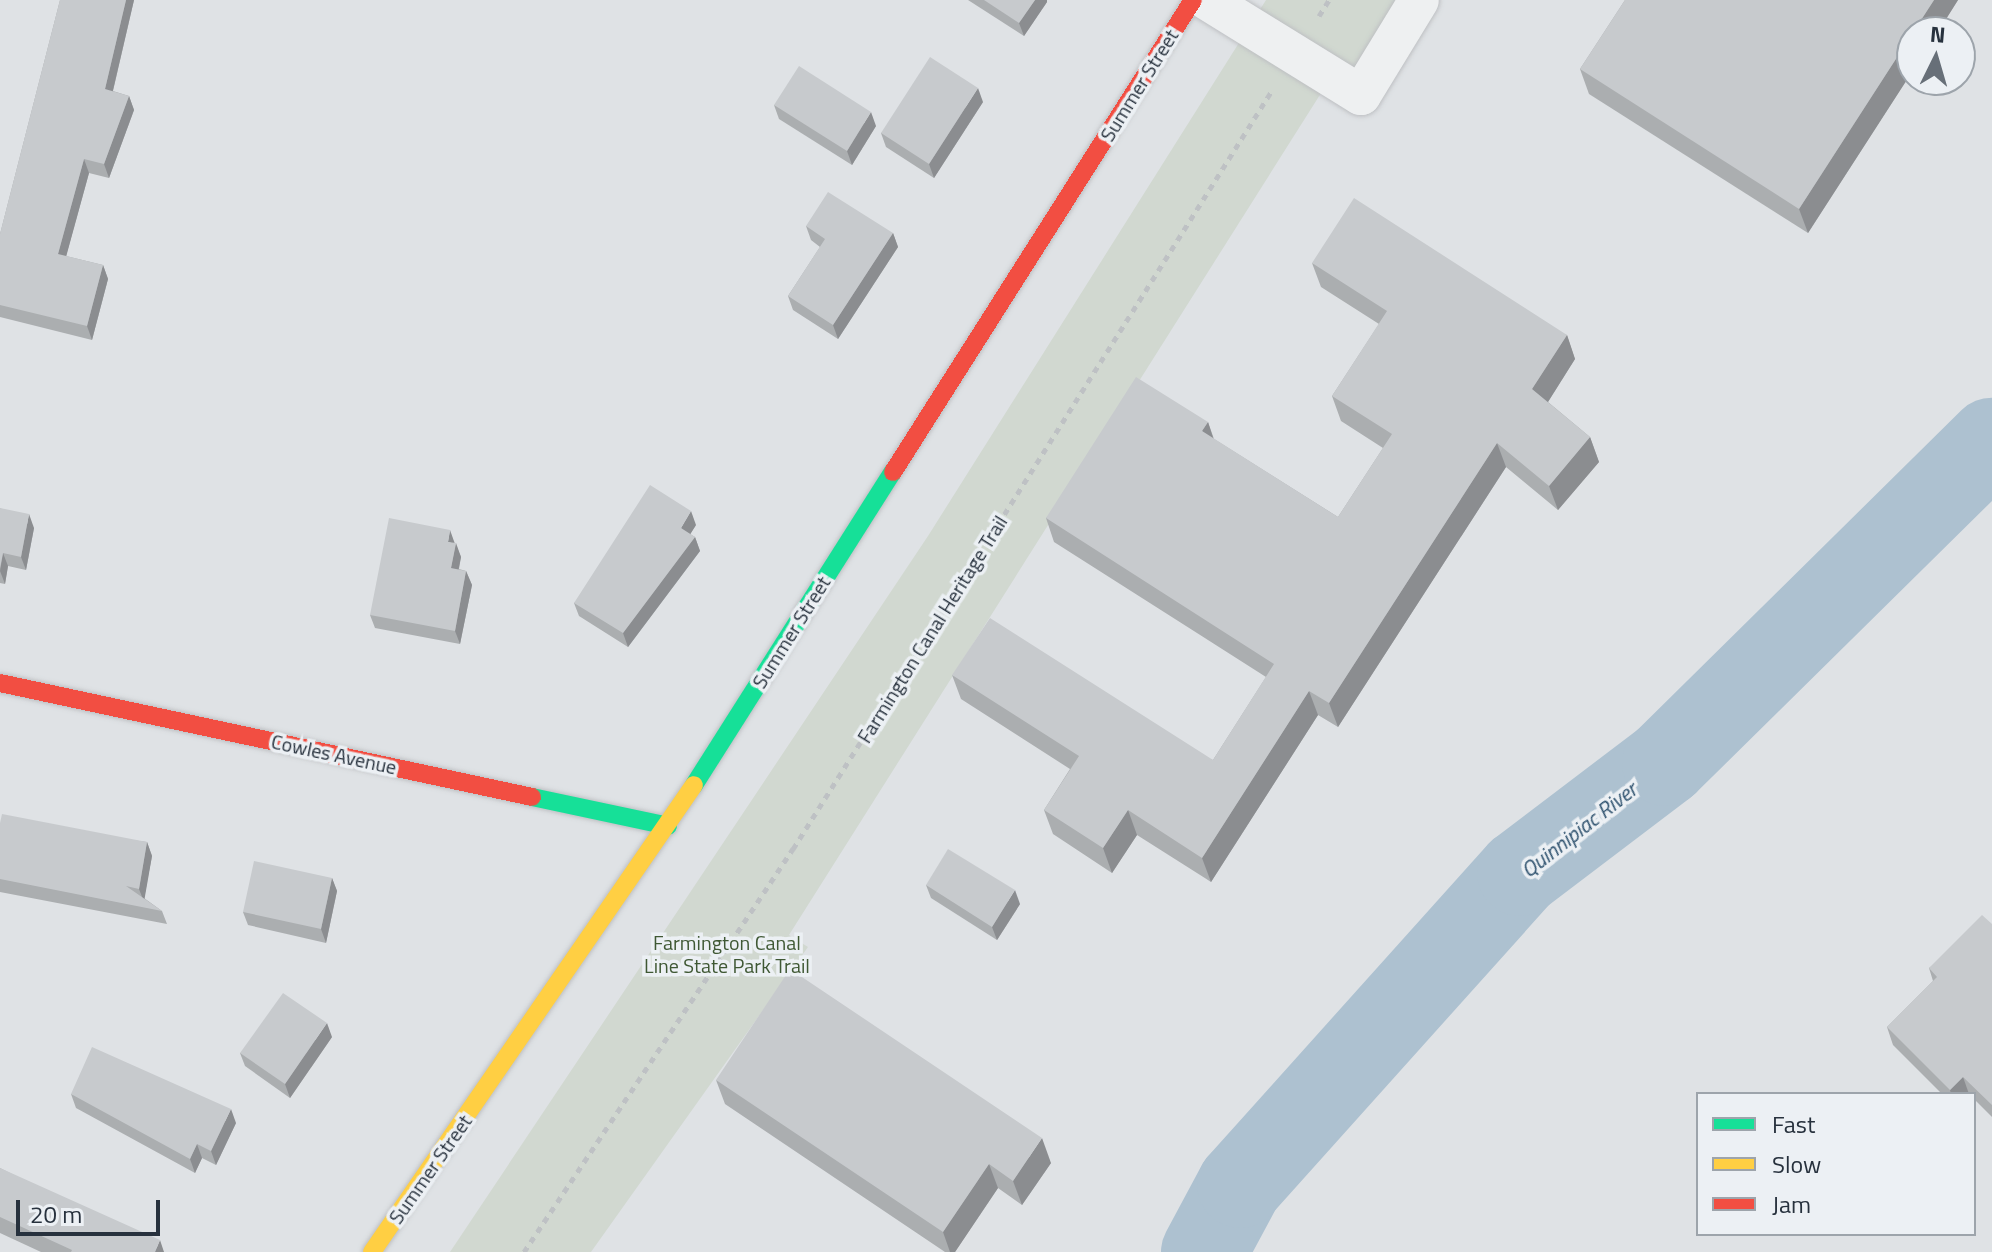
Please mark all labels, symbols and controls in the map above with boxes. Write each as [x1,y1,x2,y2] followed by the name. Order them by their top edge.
[1896,16,1976,96] north arrow
[1929,16,1947,52] text: N
[1095,24,1183,146] street label: Summer Street
[852,511,1012,747] street label: Farmington Canal Heritage Trail
[747,571,835,693] street label: Summer Street
[269,729,399,779] street label: Cowles Avenue
[1516,777,1642,883] water label: Quinnipiac River
[644,930,810,977] park label: Farmington Canal Line State Park Trail
[1696,1092,1976,1236] legend
[1772,1106,1815,1142] text: Fast
[383,1110,477,1228] street label: Summer Street
[1772,1146,1821,1182] text: Slow
[20,1184,164,1234] scale bar
[1772,1186,1811,1222] text: Jam
[30,1196,82,1232] text: 20 m

